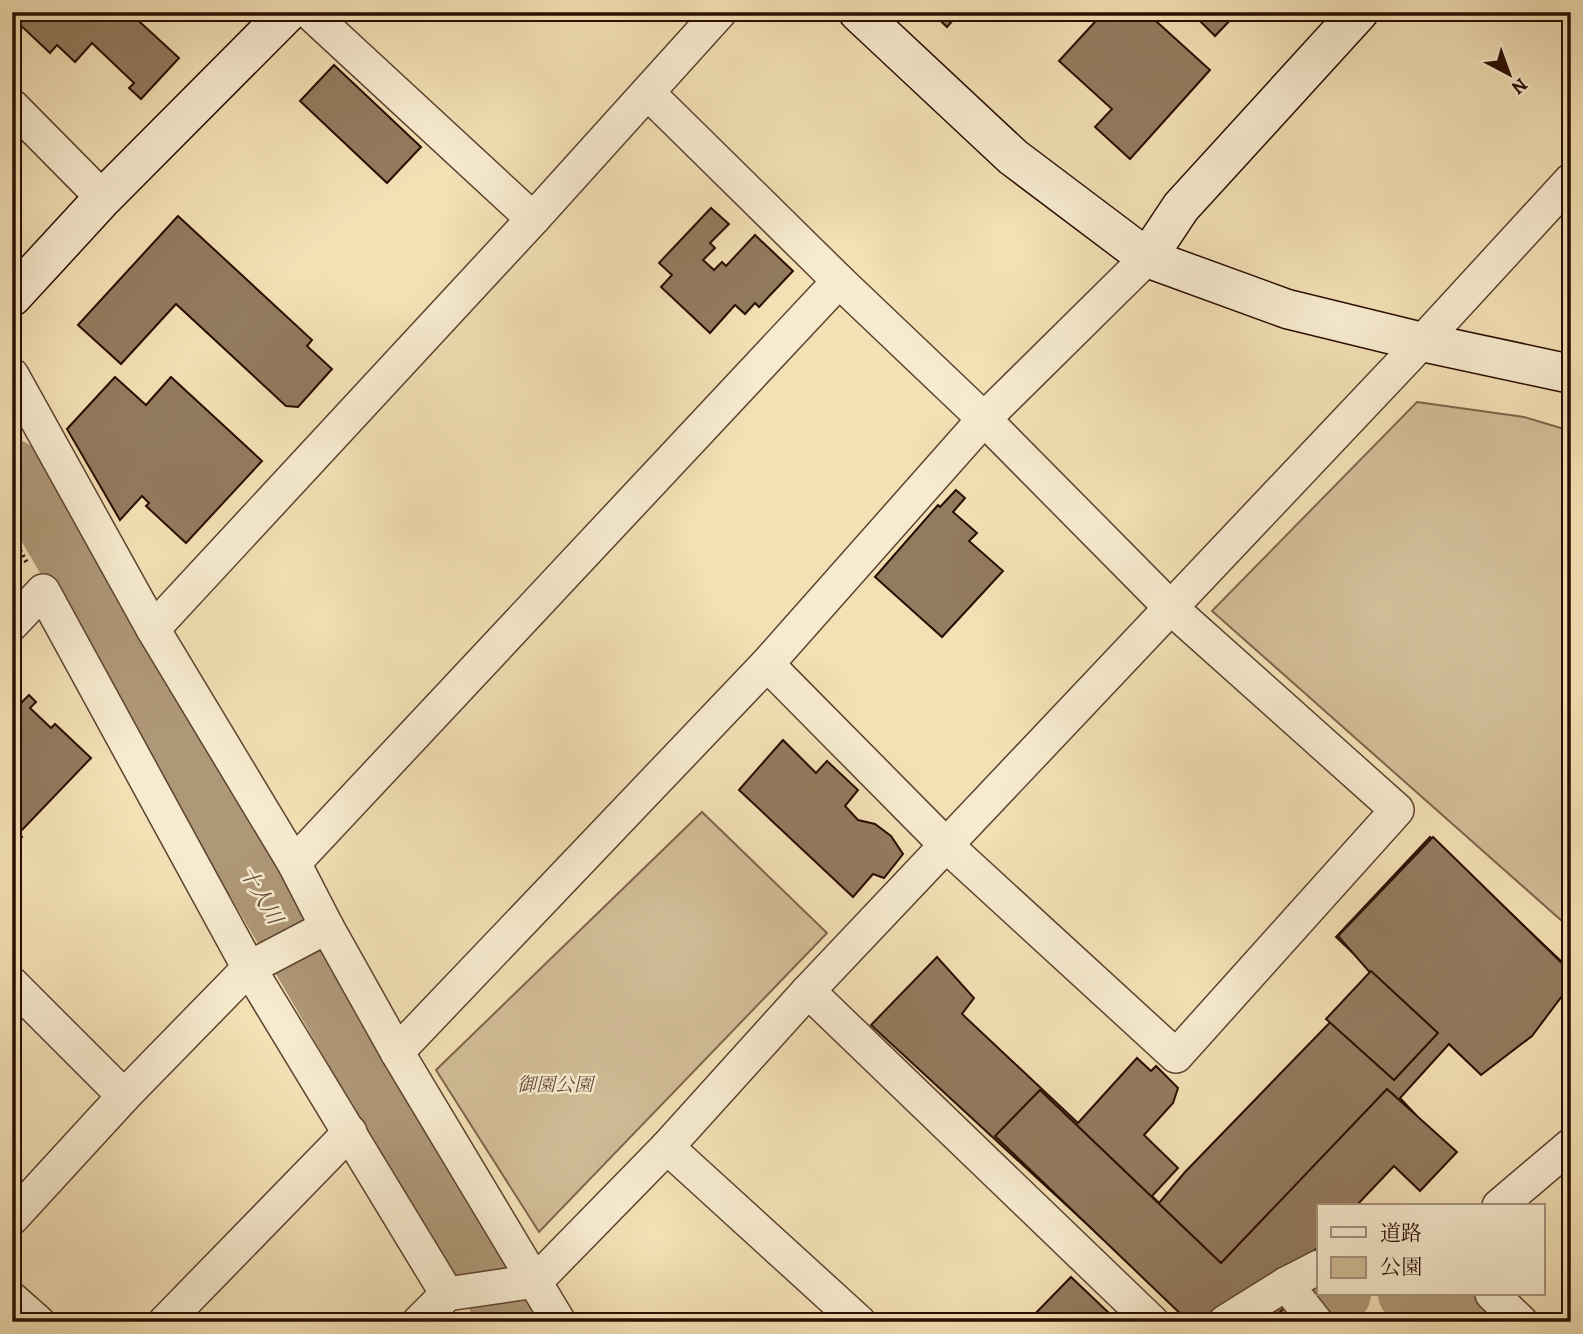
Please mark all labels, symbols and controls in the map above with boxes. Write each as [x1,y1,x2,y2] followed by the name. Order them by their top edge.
[1474,38,1544,108] north arrow
[1506,72,1533,101] text: N
[233,861,290,931] water label: 十人川
[517,1072,596,1098] park label: 御園公園
[1317,1204,1544,1296] legend
[1380,1219,1422,1247] text: 道路
[1380,1253,1422,1281] text: 公園

